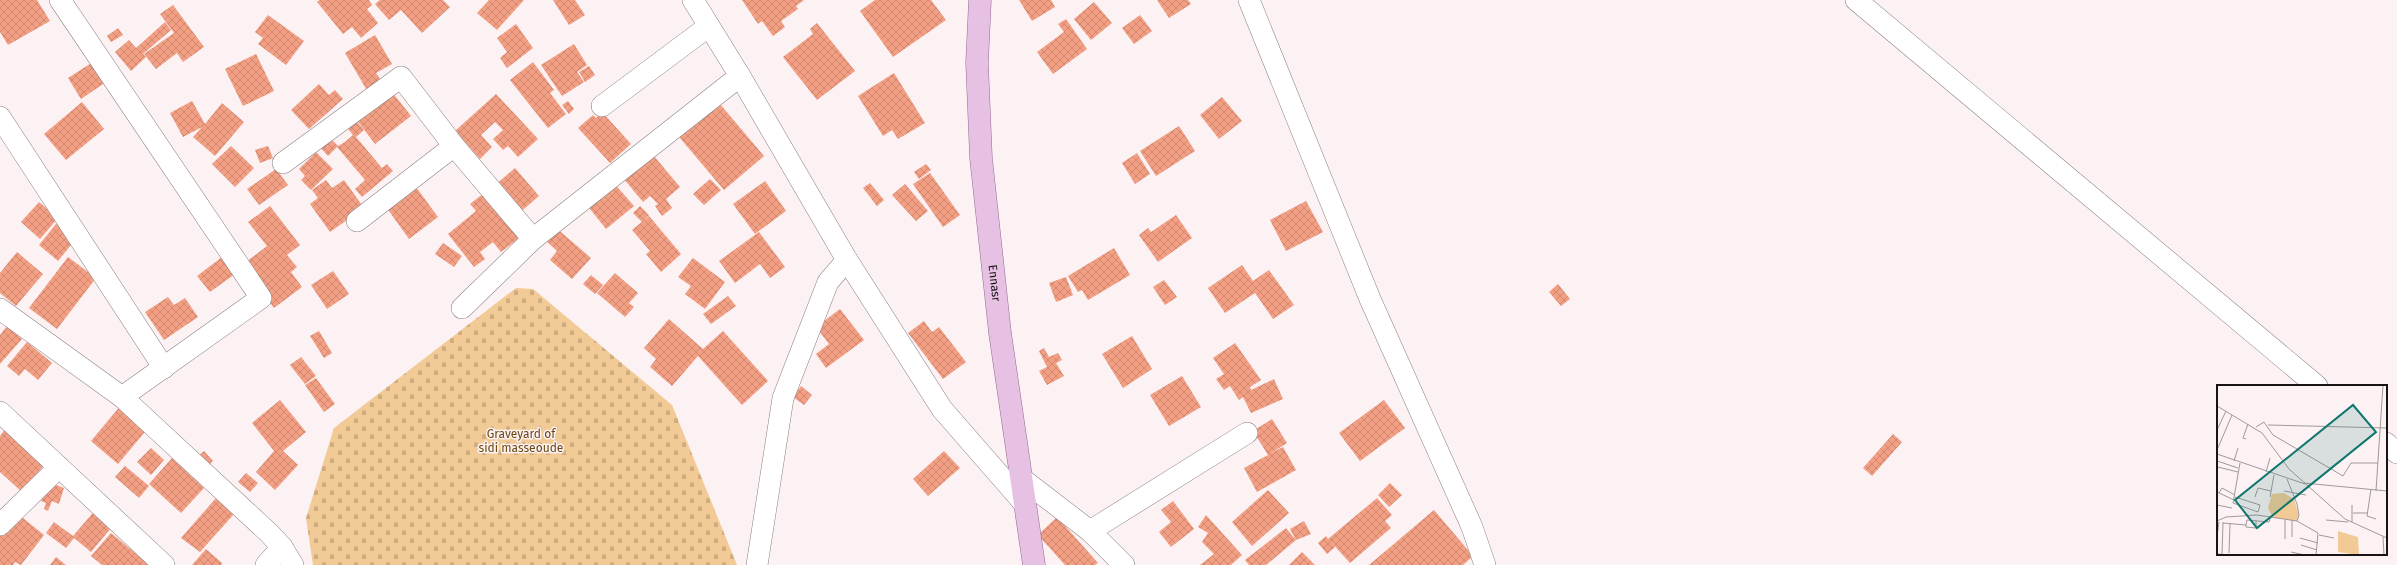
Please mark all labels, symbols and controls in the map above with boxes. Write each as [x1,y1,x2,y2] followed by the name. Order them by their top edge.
[986,264,1004,303] street label: Ennasr
[2217,385,2387,555] inset map
[479,427,563,455] park label: Graveyard of sidi masseoude

